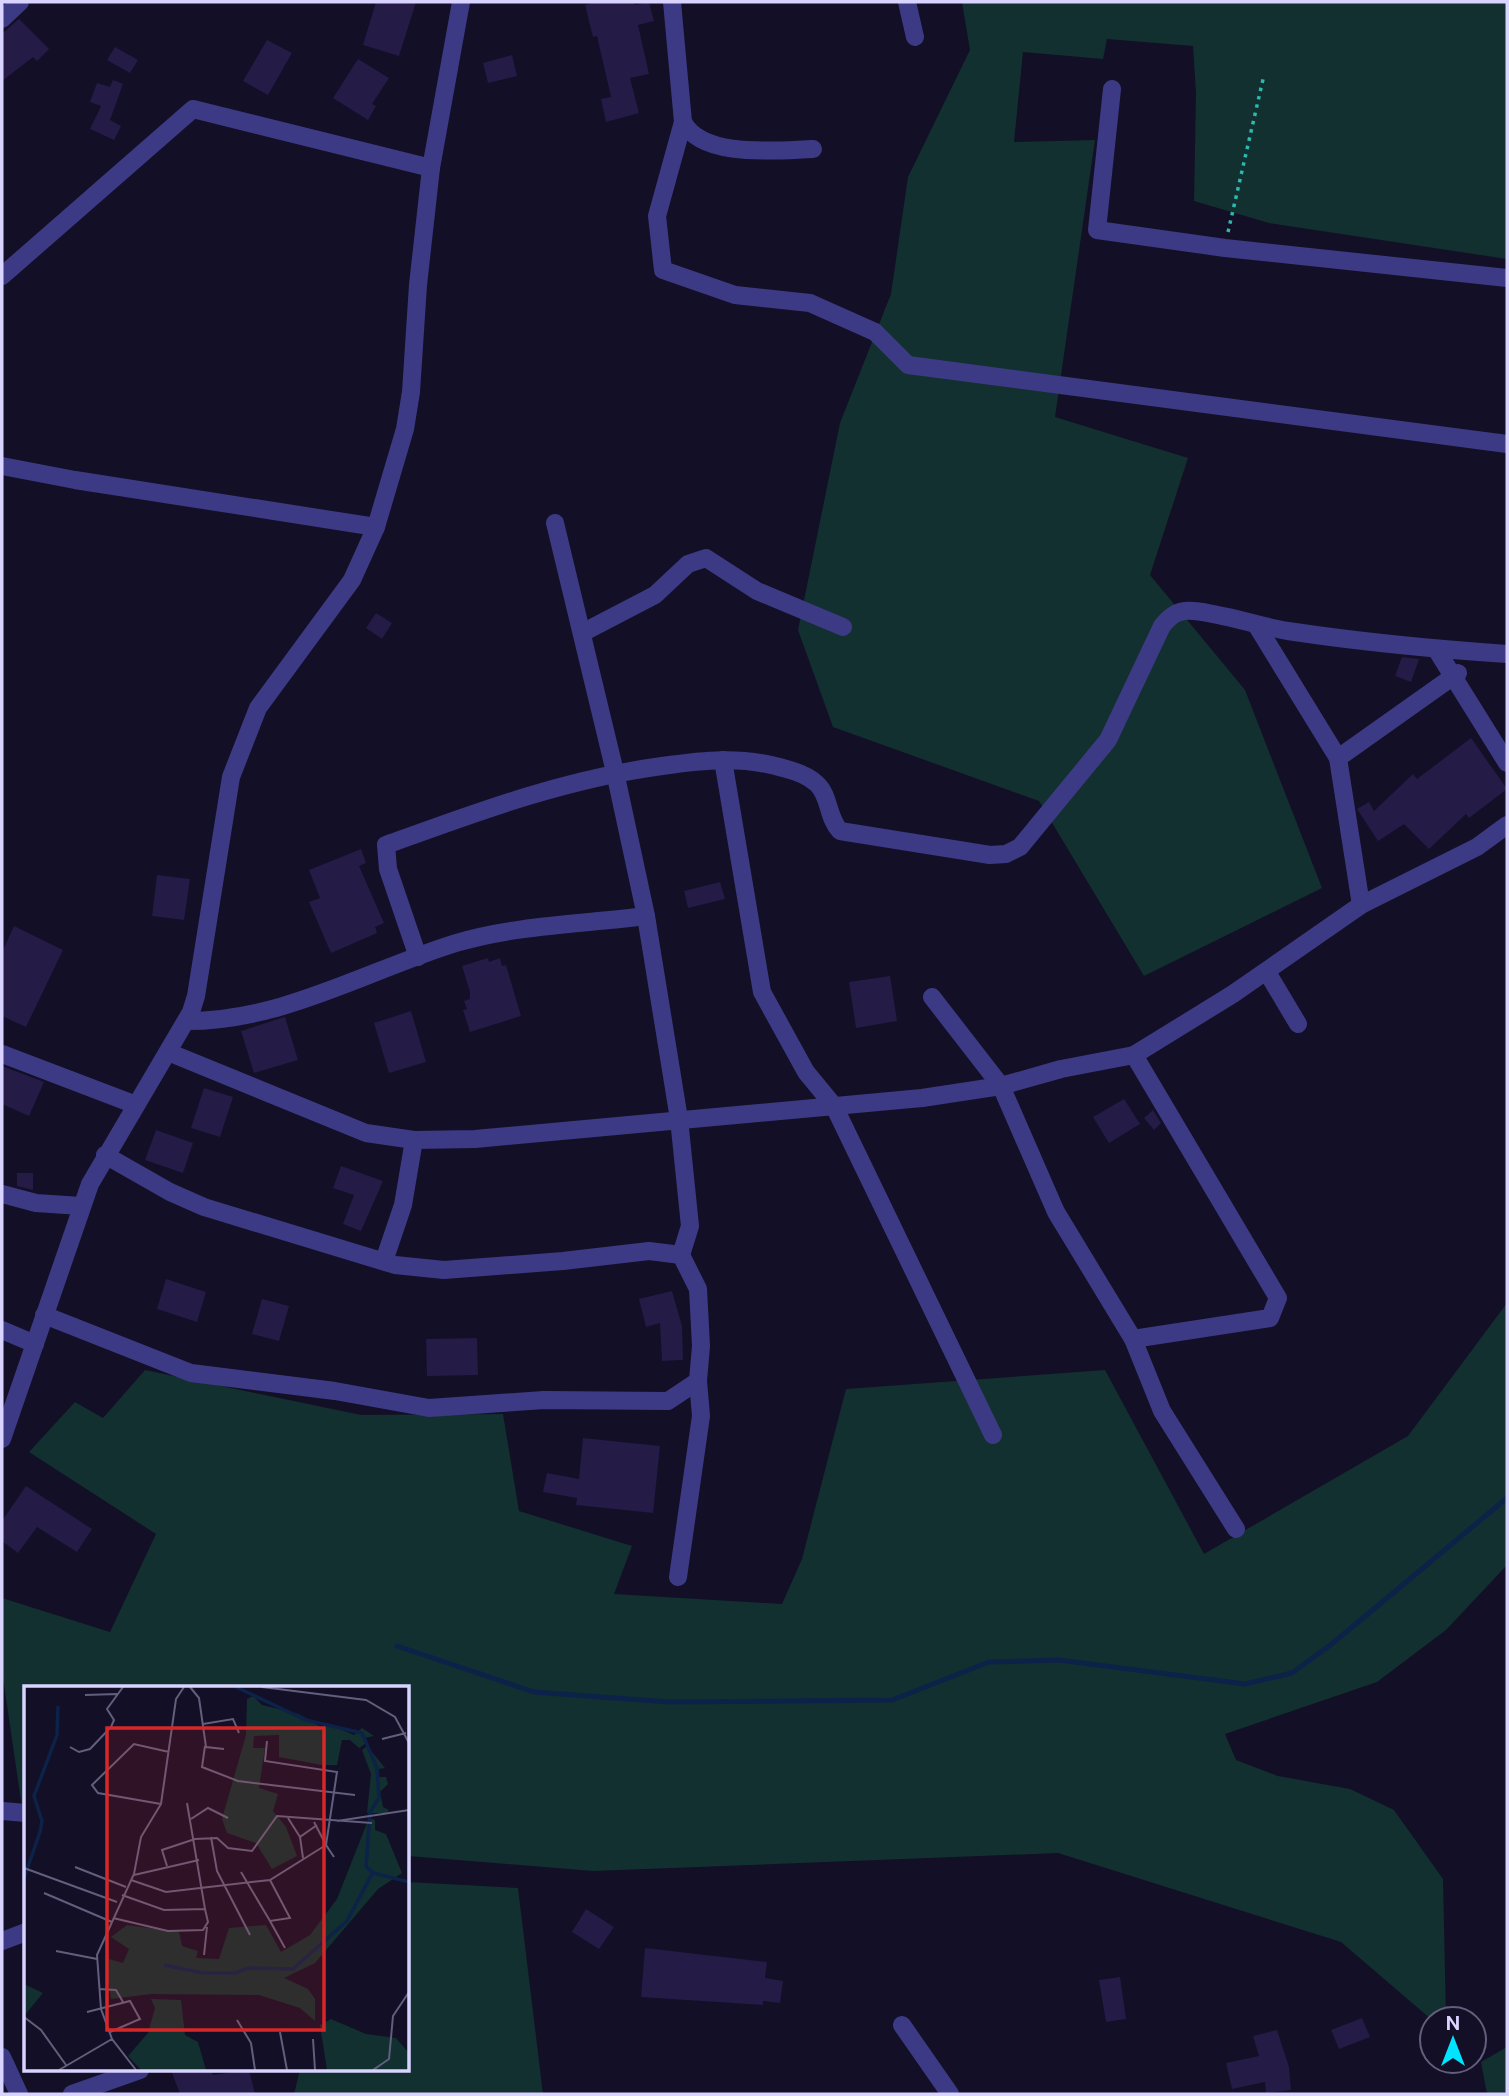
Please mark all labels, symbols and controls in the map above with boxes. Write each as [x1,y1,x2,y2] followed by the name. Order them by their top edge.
[24,1686,410,2072] inset map
[1418,2005,1488,2075] north arrow
[1446,2012,1460,2034] text: N

